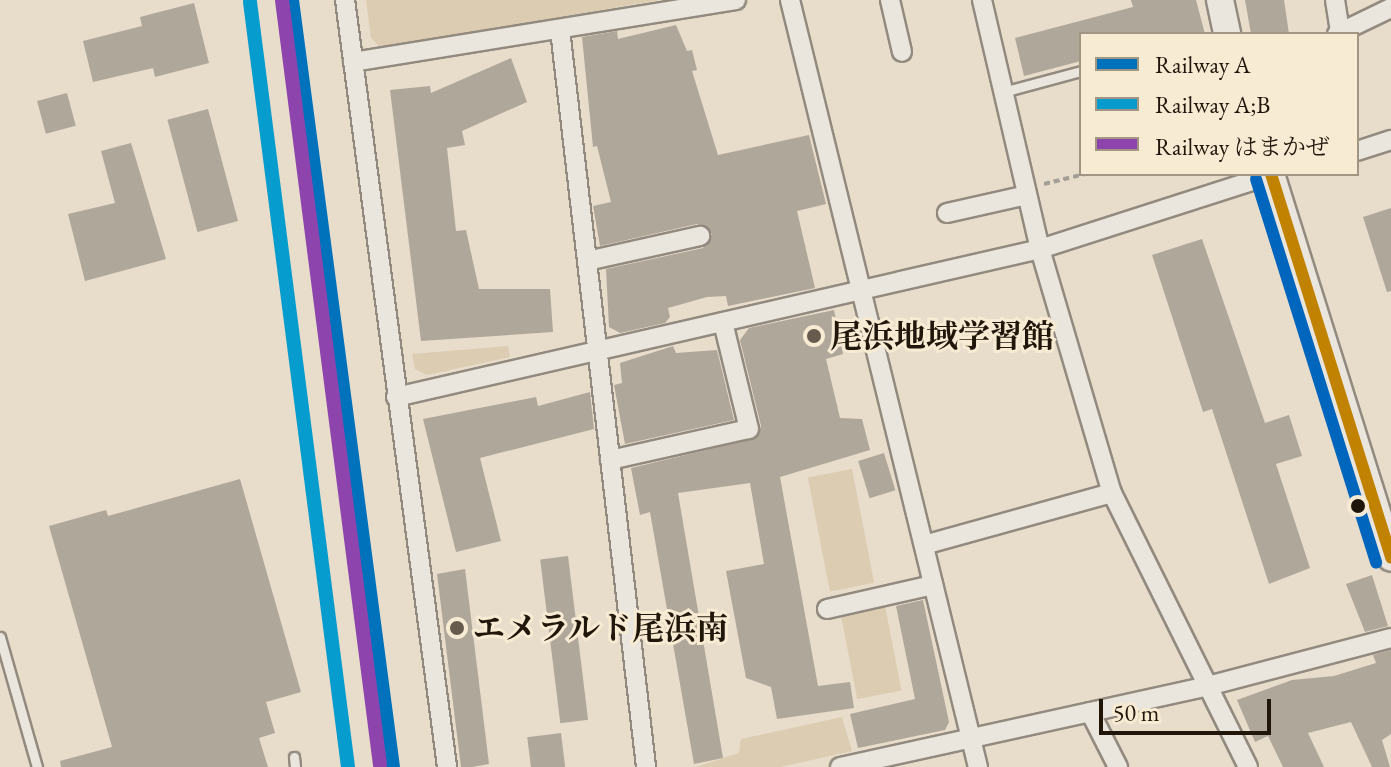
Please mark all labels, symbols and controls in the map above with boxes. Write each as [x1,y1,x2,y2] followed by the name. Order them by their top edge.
[1079,32,1359,176] legend
[1155,49,1251,80] text: Railway A
[1155,89,1270,120] text: Railway A;B
[1155,131,1330,162] text: Railway はまかぜ
[830,317,1054,355] place label: 尾浜地域学習館
[805,327,823,345] marker: 尾浜地域学習館
[1350,498,1366,514] unlabelled marker
[473,609,729,647] place label: エメラルド尾浜南
[448,619,466,637] marker: エメラルド尾浜南
[1103,683,1275,733] scale bar
[1113,697,1160,728] text: 50 m

